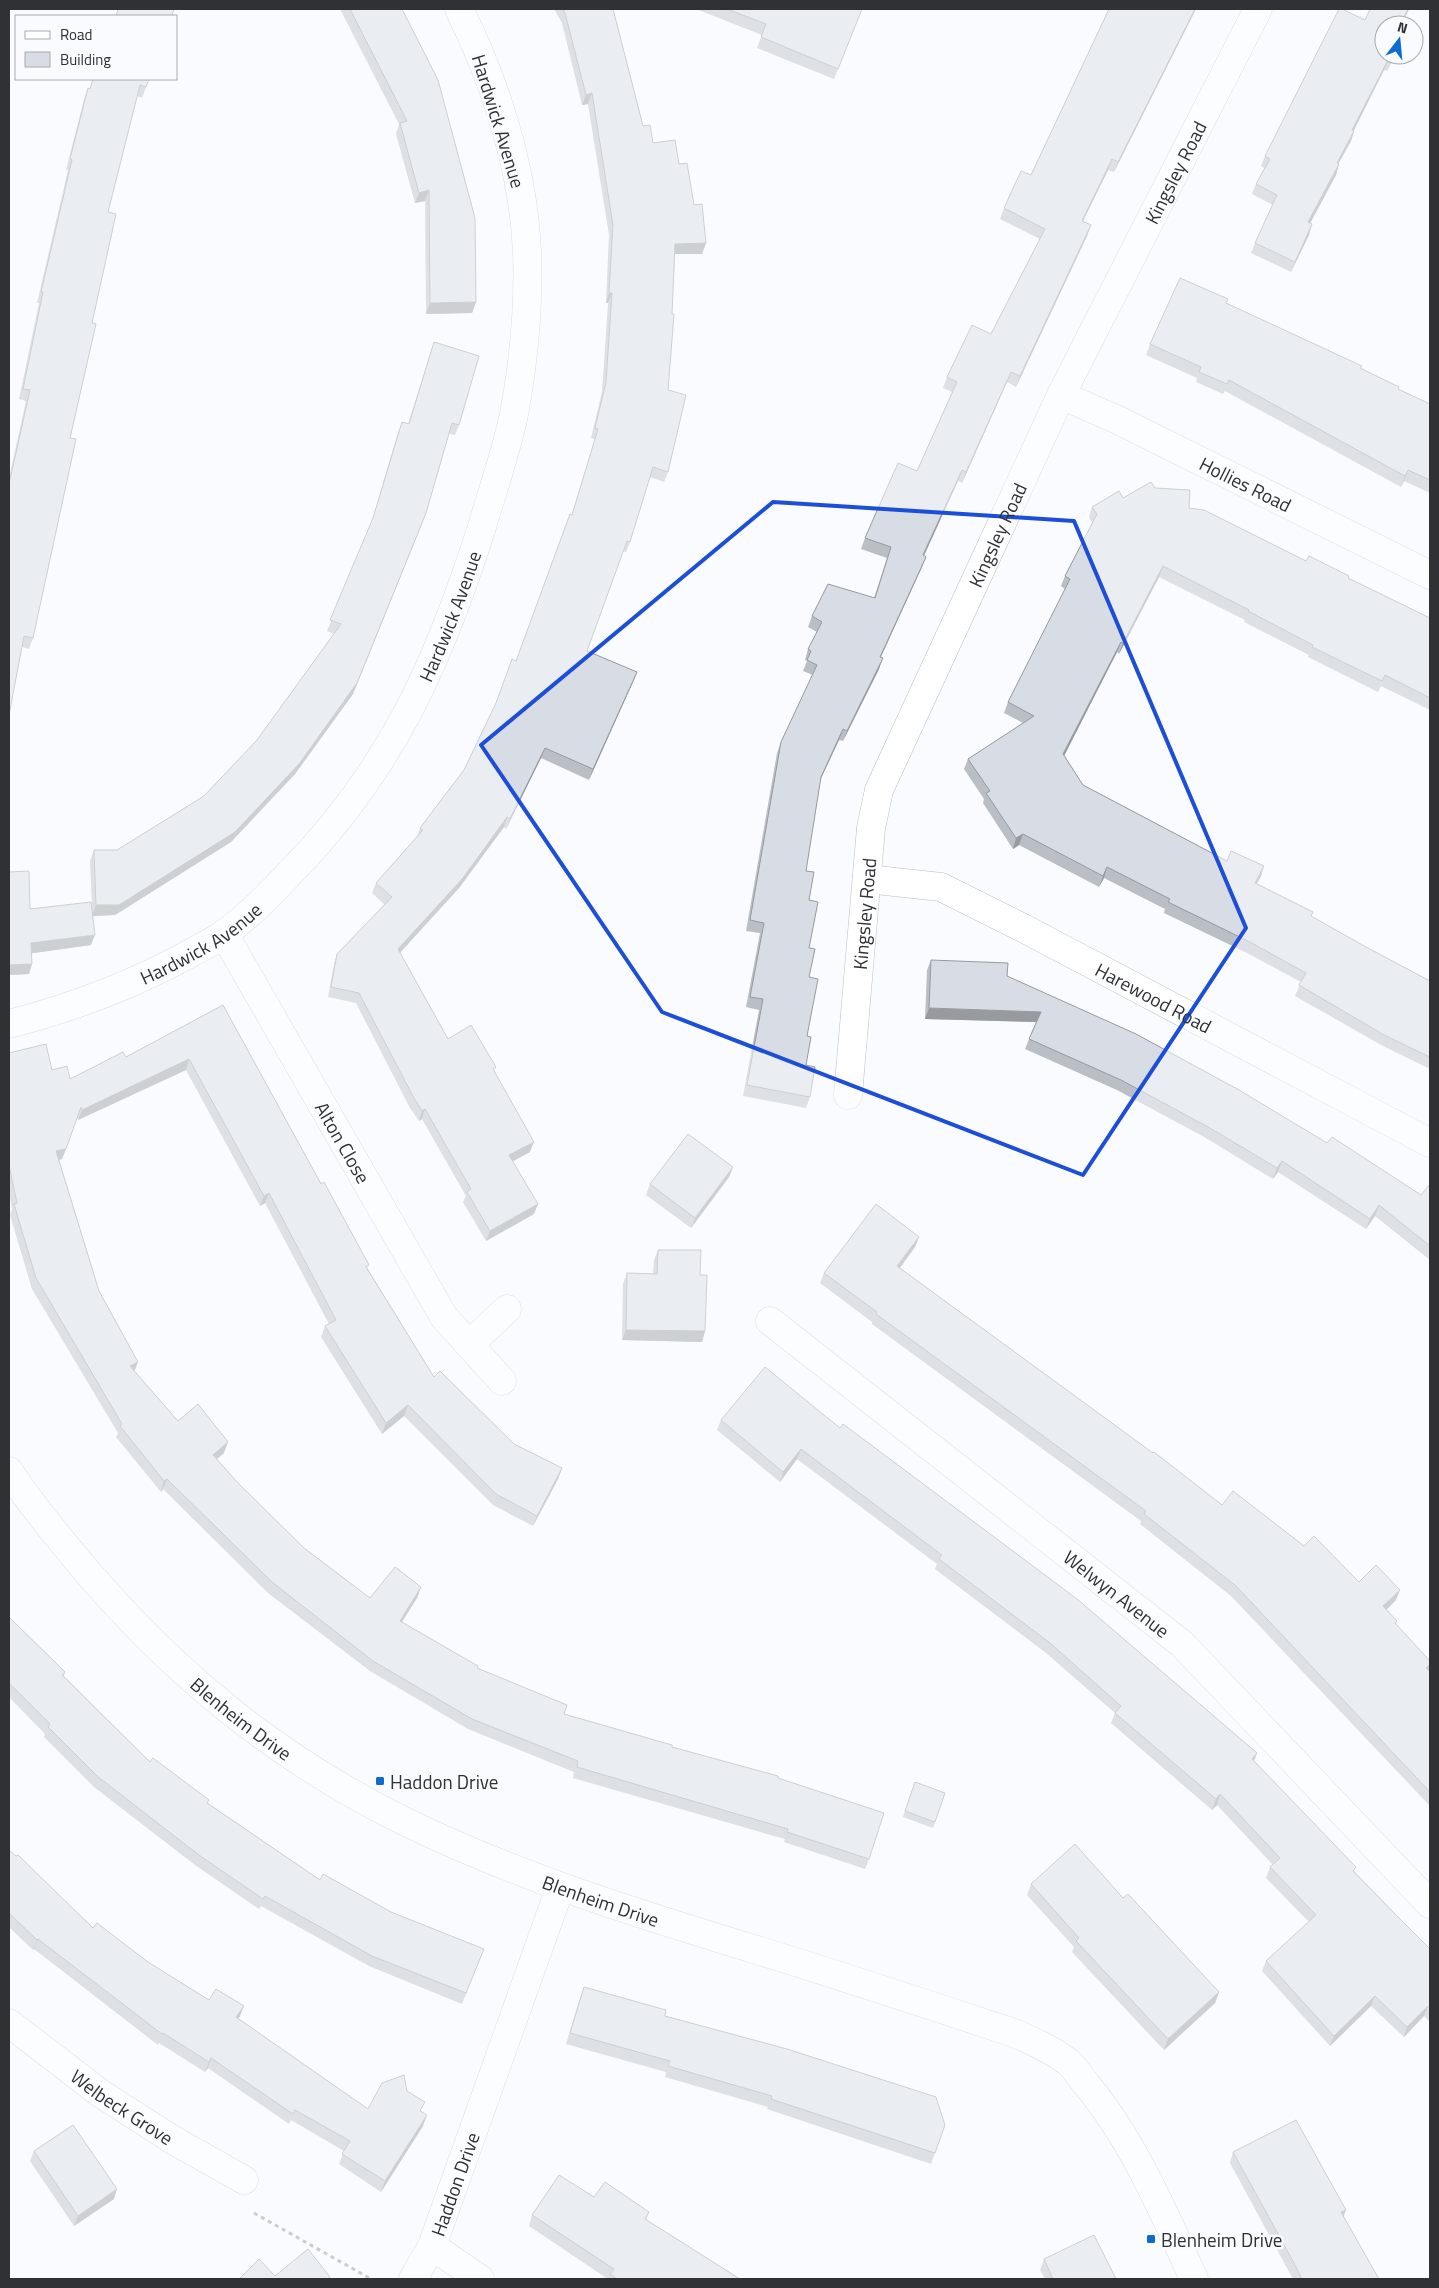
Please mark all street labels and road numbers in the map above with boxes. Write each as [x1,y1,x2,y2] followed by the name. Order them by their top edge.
[465,51,533,191] street label: Hardwick Avenue
[1136,116,1213,229] street label: Kingsley Road
[1195,448,1297,519] street label: Hollies Road
[960,478,1033,592] street label: Kingsley Road
[411,547,488,686] street label: Hardwick Avenue
[844,857,883,971] street label: Kingsley Road
[135,895,268,991] street label: Hardwick Avenue
[1090,954,1217,1040] street label: Harewood Road
[309,1096,379,1188] street label: Alton Close
[1058,1542,1176,1644] street label: Welwyn Avenue
[185,1670,298,1767] street label: Blenheim Drive
[539,1867,663,1933] street label: Blenheim Drive
[65,2061,180,2151] street label: Welbeck Grove
[422,2128,486,2240] street label: Haddon Drive

